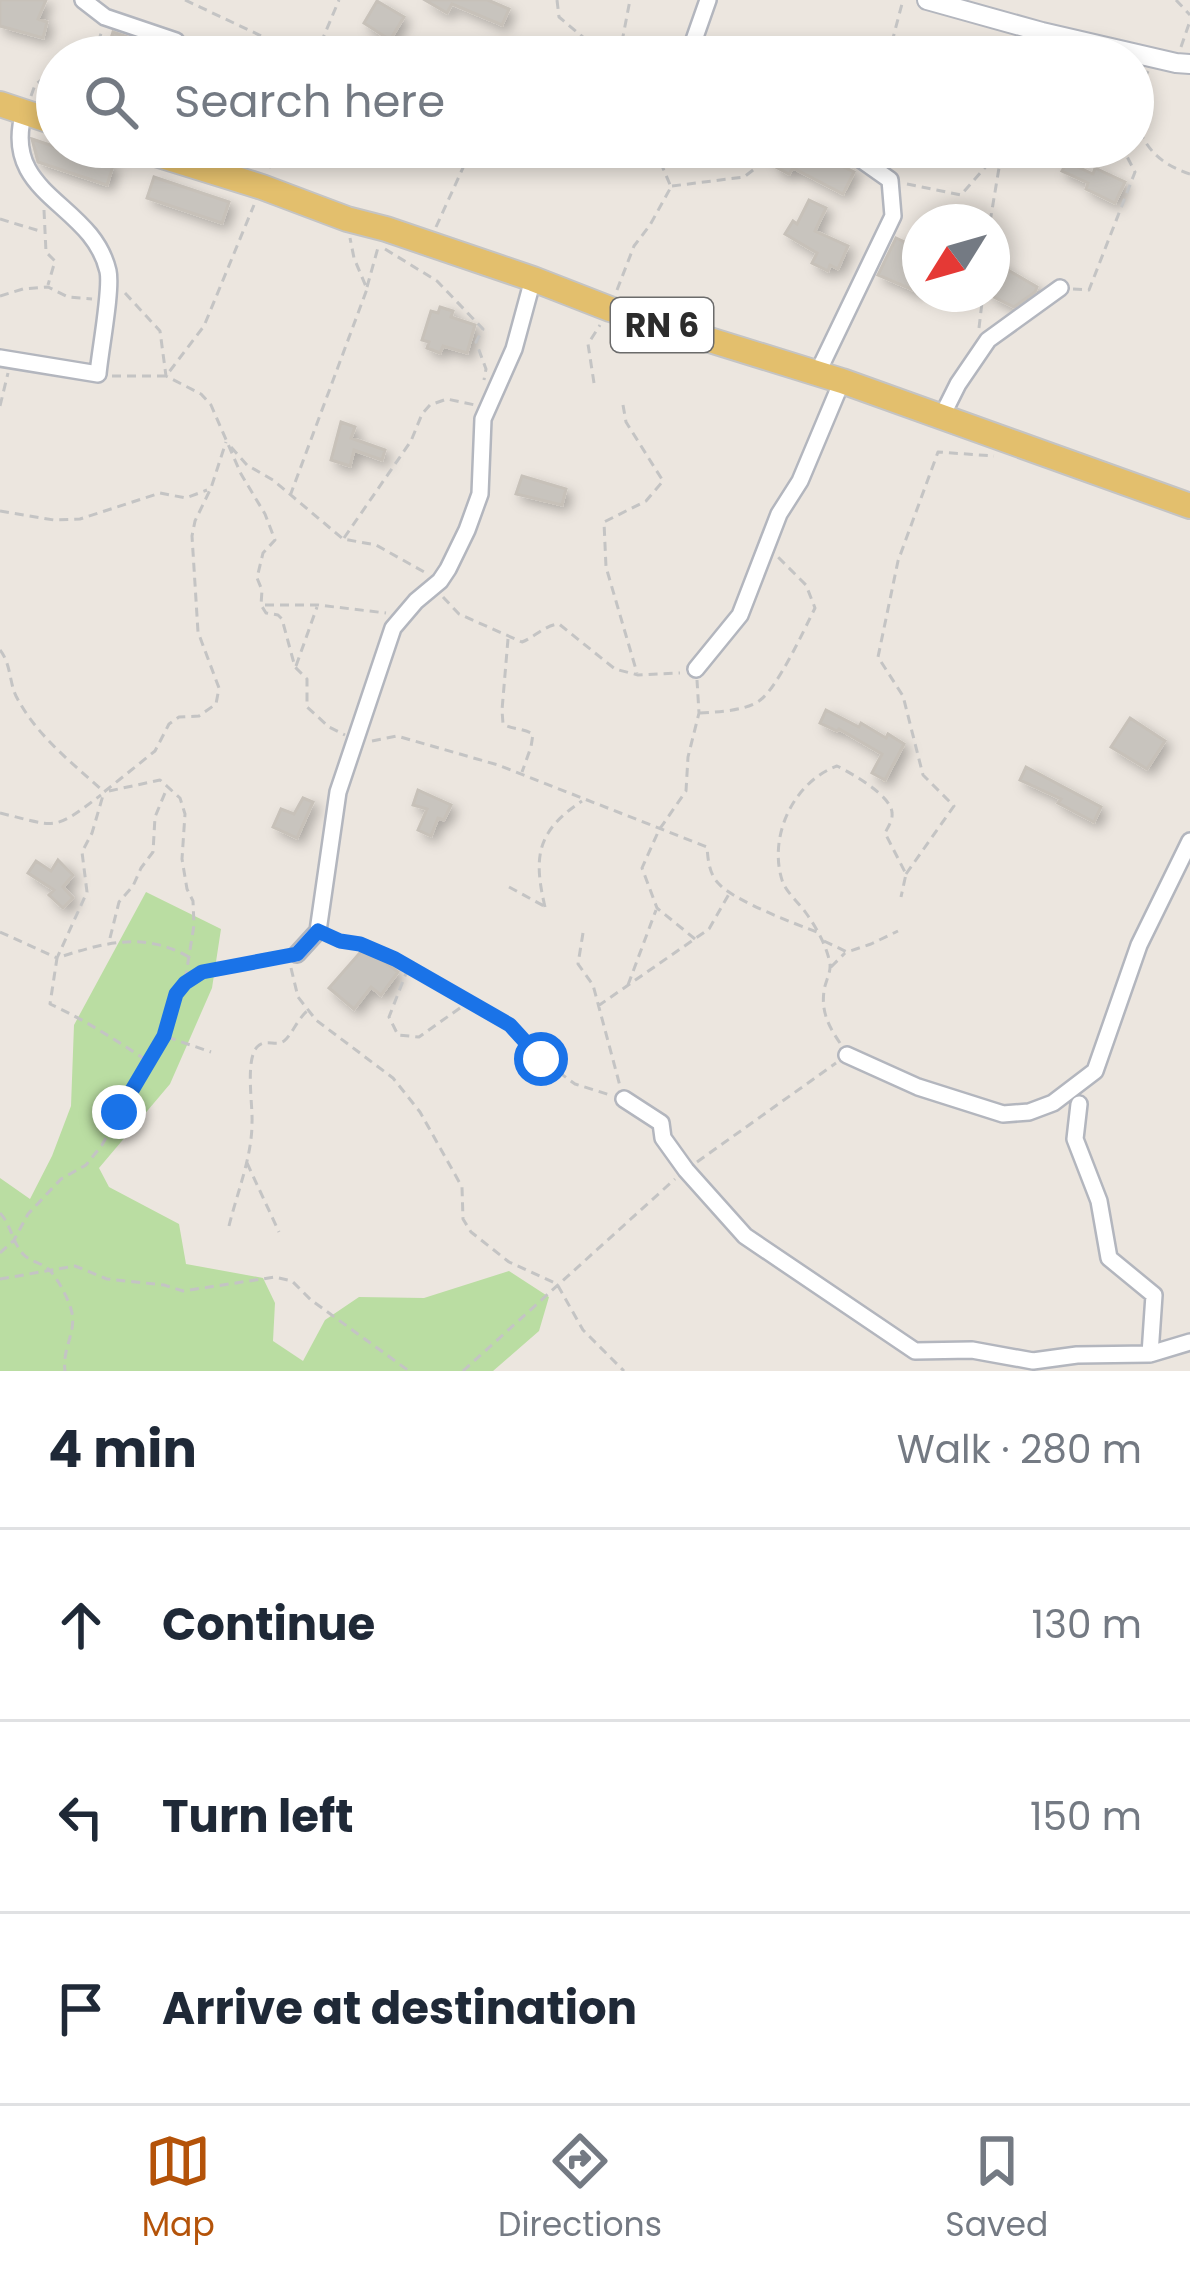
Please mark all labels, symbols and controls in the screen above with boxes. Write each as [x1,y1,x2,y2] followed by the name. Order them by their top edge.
[36,36,1154,168] search box
[78,69,144,135] icon: search
[174,70,445,133] text: Search here
[902,204,1010,312] north arrow
[611,298,713,352] road number: RN 6
[514,1032,568,1086] route start
[92,1085,146,1139] route end
[48,1413,197,1485] text: 4 min
[897,1422,1142,1477] text: Walk · 280 m
[48,1592,114,1658] icon: ahead
[162,1593,375,1656] text: Continue
[1031,1597,1142,1652] text: 130 m
[48,1784,114,1850] icon: left
[162,1785,354,1848] text: Turn left
[1030,1789,1142,1844] text: 150 m
[48,1976,114,2042] icon: arrive
[162,1977,637,2040] text: Arrive at destination
[142,2128,215,2250] tab: Map
[498,2128,662,2250] tab: Directions
[945,2128,1048,2250] tab: Saved

